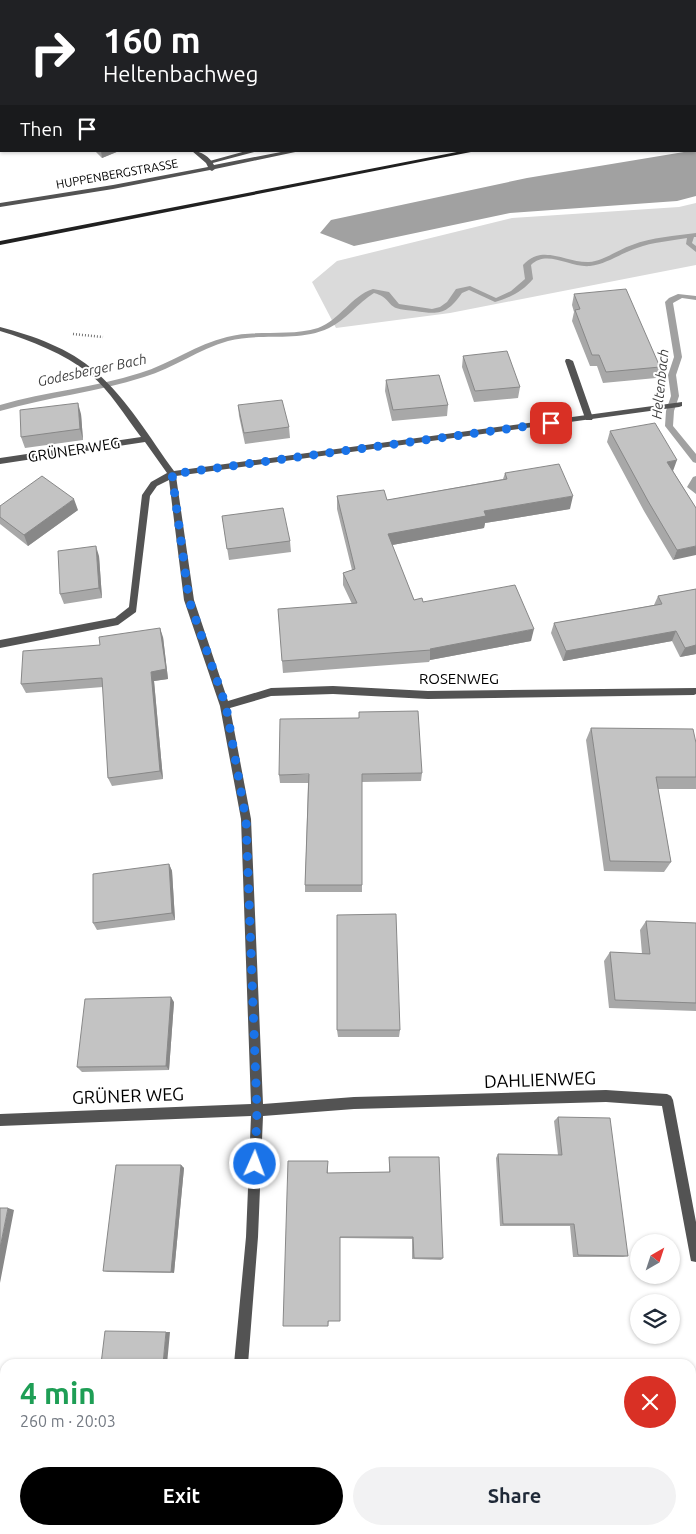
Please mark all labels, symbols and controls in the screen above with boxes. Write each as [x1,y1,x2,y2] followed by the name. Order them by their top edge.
[20,20,85,85] icon: right
[103,20,201,60] text: 160 m
[103,61,258,86] text: Heltenbachweg
[73,115,101,143] icon: arrive
[20,118,63,140] text: Then
[55,156,179,191] street label: HUPPENBERGSTRASSE
[648,348,672,420] water label: Heltenbach
[36,351,148,389] water label: Godesberger Bach
[530,402,572,444] pin
[537,409,565,437] icon: arrive
[26,434,121,465] street label: GRÜNER WEG
[419,670,499,687] street label: ROSENWEG
[484,1067,596,1091] street label: DAHLIENWEG
[72,1083,184,1107] street label: GRÜNER WEG
[228,1137,280,1189] position arrow
[630,1234,680,1284] north arrow
[630,1234,680,1344] map controls
[630,1294,680,1344] button: layers
[20,1376,96,1410] text: 4 min
[624,1376,676,1428] button: close
[20,1412,116,1430] text: 260 m · 20:03
[20,1467,343,1525] button: Exit
[353,1467,676,1525] button: Share

